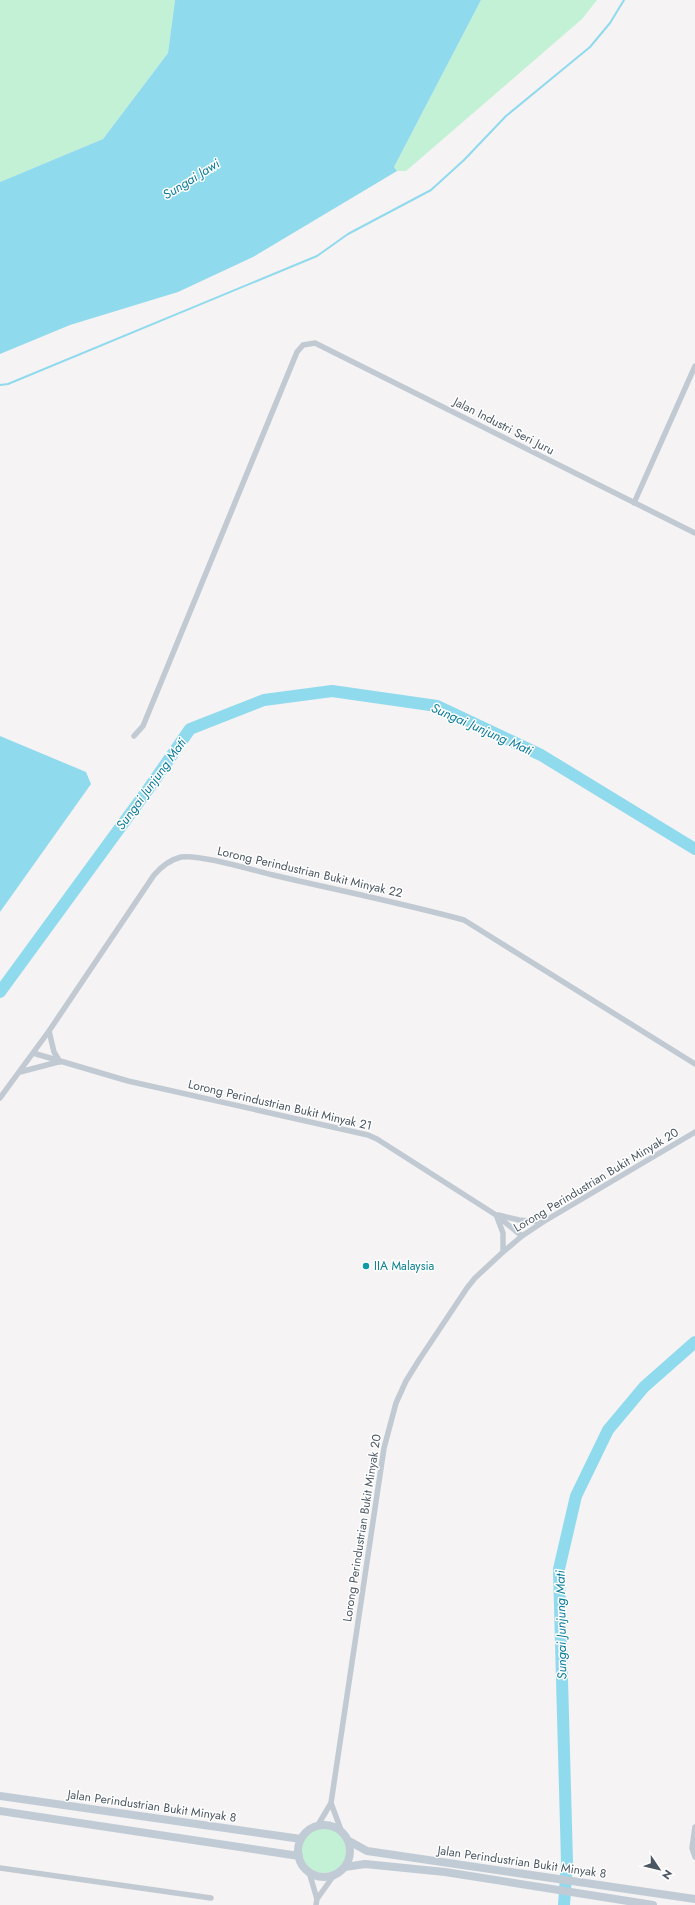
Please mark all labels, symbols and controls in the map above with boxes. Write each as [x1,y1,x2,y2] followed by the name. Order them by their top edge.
[159,154,224,204] water label: Sungai Jawi
[449,392,558,459] street label: Jalan Industri Seri Juru
[428,698,536,760] water label: Sungai Junjung Mati
[111,734,191,834] water label: Sungai Junjung Mati
[216,842,404,902] street label: Lorong Perindustrian Bukit Minyak 22
[186,1075,374,1135] street label: Lorong Perindustrian Bukit Minyak 21
[510,1123,682,1237] street label: Lorong Perindustrian Bukit Minyak 20
[374,1257,435,1275] place label: IIA Malaysia
[361,1261,371,1271] marker: IIA Malaysia
[338,1433,386,1623] street label: Lorong Perindustrian Bukit Minyak 20
[551,1570,571,1680] water label: Sungai Junjung Mati
[64,1785,238,1827] street label: Jalan Perindustrian Bukit Minyak 8
[434,1841,608,1883] street label: Jalan Perindustrian Bukit Minyak 8
[639,1849,679,1889] north arrow
[658,1867,676,1883] text: N

